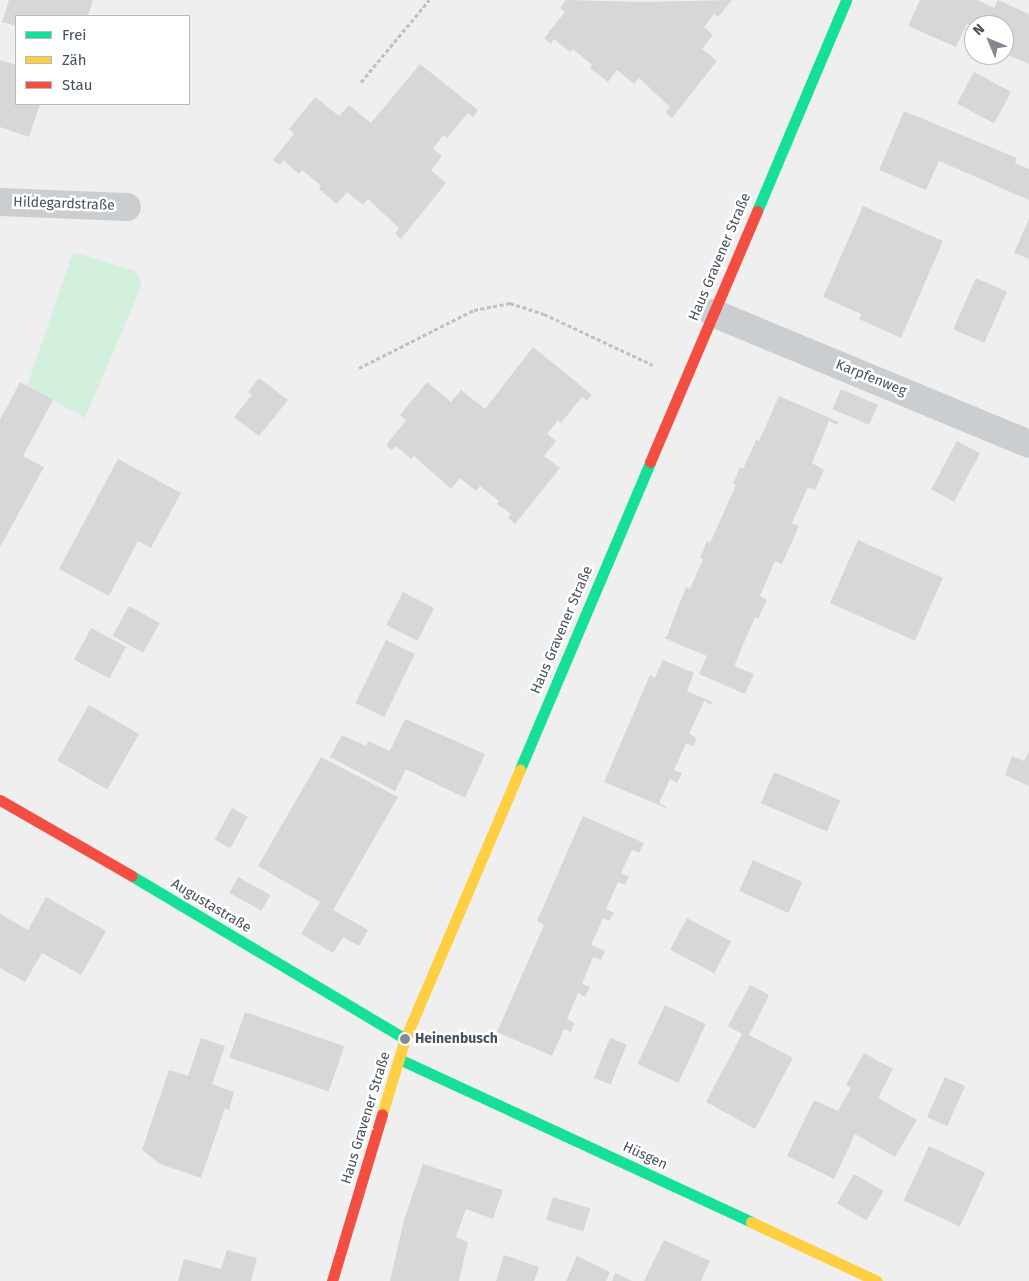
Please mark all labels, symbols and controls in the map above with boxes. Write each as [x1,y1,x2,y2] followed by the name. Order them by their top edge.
[15,15,190,105] legend
[964,15,1014,65] north arrow
[969,20,988,39] text: N
[62,26,87,44] text: Frei
[62,51,87,69] text: Zäh
[62,76,92,94] text: Stau
[685,191,755,323] street label: Haus Gravener Straße
[13,194,115,214] street label: Hildegardstraße
[833,356,909,400] street label: Karpfenweg
[527,564,597,696] street label: Haus Gravener Straße
[168,875,254,937] street label: Augustastraße
[415,1031,498,1047] place label: Heinenbusch
[399,1033,411,1045] marker: Heinenbusch
[338,1050,394,1186] street label: Haus Gravener Straße
[620,1138,670,1174] street label: Hüsgen

